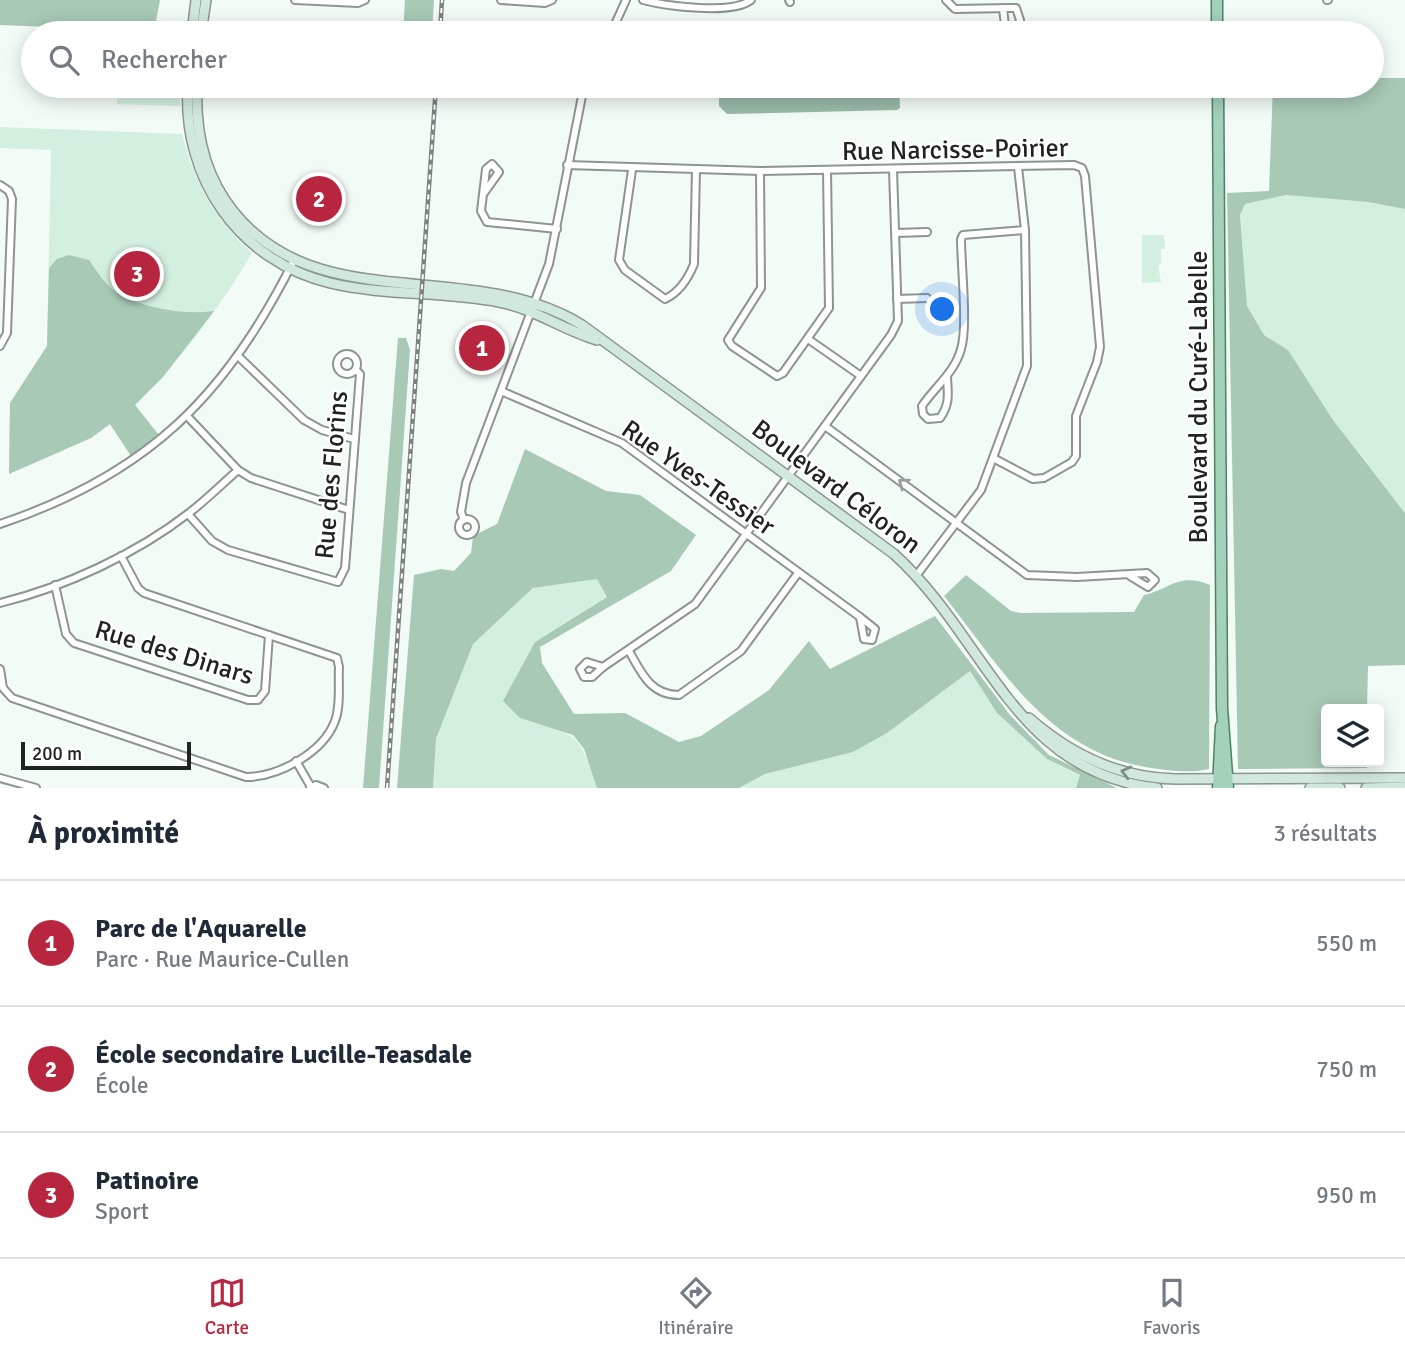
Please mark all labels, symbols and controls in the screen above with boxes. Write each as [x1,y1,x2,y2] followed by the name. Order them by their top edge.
[21,21,1384,98] search box
[45,41,83,79] icon: search
[101,44,227,76] text: Rechercher
[841,132,1069,168] street label: Rue Narcisse-Poirier
[296,173,342,225] pin: 2
[114,248,160,300] pin: 3
[1183,250,1215,544] street label: Boulevard du Curé-Labelle
[925,292,959,326] your location
[459,322,505,374] pin: 1
[309,389,355,561] street label: Rue des Florins
[615,413,781,543] street label: Rue Yves-Tessier
[745,413,927,561] street label: Boulevard Céloron
[898,479,911,491] one-way arrow
[91,614,257,692] street label: Rue des Dinars
[1321,704,1384,767] map controls
[1321,704,1384,767] button: layers
[21,739,191,771] scale bar
[32,742,82,766] text: 200 m
[1120,766,1132,780] one-way arrow
[28,815,179,852] text: À proximité
[1273,819,1377,848] text: 3 résultats
[95,913,307,945] text: Parc de l'Aquarelle
[45,929,57,958] text: 1
[1316,929,1377,958] text: 550 m
[95,945,349,974] text: Parc · Rue Maurice-Cullen
[95,1039,472,1071] text: École secondaire Lucille-Teasdale
[45,1055,57,1084] text: 2
[1316,1055,1377,1084] text: 750 m
[95,1071,148,1100] text: École
[95,1165,199,1197] text: Patinoire
[45,1181,57,1210] text: 3
[1316,1181,1377,1210] text: 950 m
[95,1197,149,1226] text: Sport
[205,1274,249,1340] tab: Carte
[658,1274,733,1340] tab: Itinéraire
[1143,1274,1200,1340] tab: Favoris

